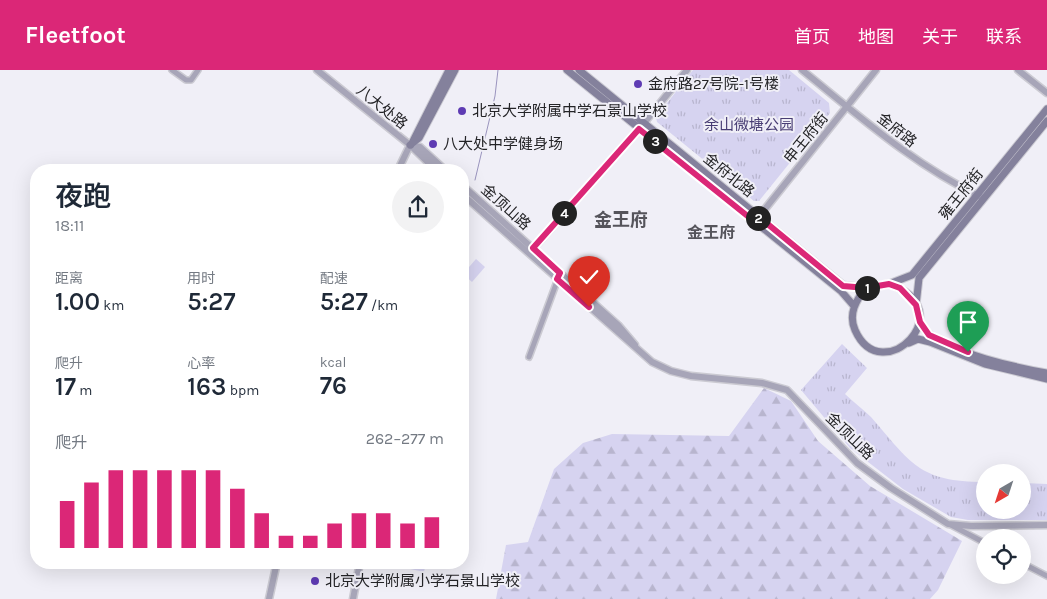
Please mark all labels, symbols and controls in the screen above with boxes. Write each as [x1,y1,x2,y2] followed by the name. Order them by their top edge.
[25,21,126,49] text: Fleetfoot
[794,26,830,48] text: 首页
[858,26,894,48] text: 地图
[922,26,958,48] text: 关于
[986,26,1022,48] text: 联系
[648,75,779,93] place label: 金府路27号院-1号楼
[632,78,644,90] marker: 金府路27号院-1号楼
[353,81,411,133] street label: 八大处路
[472,102,667,120] place label: 北京大学附属中学石景山学校
[456,105,468,117] marker: 北京大学附属中学石景山学校
[780,109,832,167] street label: 申王府街
[874,109,920,151] street label: 金府路
[704,116,794,134] park label: 余山微塘公园
[642,128,668,154] pin: 3
[651,133,660,150] text: 3
[443,135,563,153] place label: 八大处中学健身场
[427,138,439,150] marker: 八大处中学健身场
[700,149,758,201] street label: 金府北路
[935,165,987,223] street label: 雍王府街
[55,180,111,213] text: 夜跑
[478,180,534,234] street label: 金顶山路
[392,181,444,233] button: share
[552,200,576,226] pin: 4
[560,205,569,222] text: 4
[746,206,770,230] pin: 2
[594,209,648,231] district label: 金王府
[754,210,763,227] text: 2
[55,216,84,235] text: 18:11
[687,223,735,242] district label: 金王府
[568,256,610,307] pin
[575,263,603,291] icon: check
[55,270,83,287] text: 距离
[187,270,215,287] text: 用时
[320,270,348,287] text: 配速
[854,276,880,300] pin: 1
[865,280,870,297] text: 1
[55,287,100,316] text: 1.00
[187,287,235,316] text: 5:27
[320,287,368,316] text: 5:27
[100,297,124,314] text: km
[368,297,398,314] text: /km
[947,301,989,352] pin
[954,308,982,336] icon: arrive
[320,354,346,371] text: kcal
[55,355,83,372] text: 爬升
[187,355,215,372] text: 心率
[320,371,347,400] text: 76
[55,372,76,401] text: 17
[187,372,226,401] text: 163
[76,382,92,399] text: m
[226,382,259,399] text: bpm
[822,409,878,463] street label: 金顶山路
[366,429,444,448] text: 262–277 m
[55,433,87,452] text: 爬升
[976,464,1031,519] north arrow
[976,464,1031,584] map controls
[976,529,1031,584] button: locate
[325,572,520,590] place label: 北京大学附属小学石景山学校
[309,575,321,587] marker: 北京大学附属小学石景山学校

